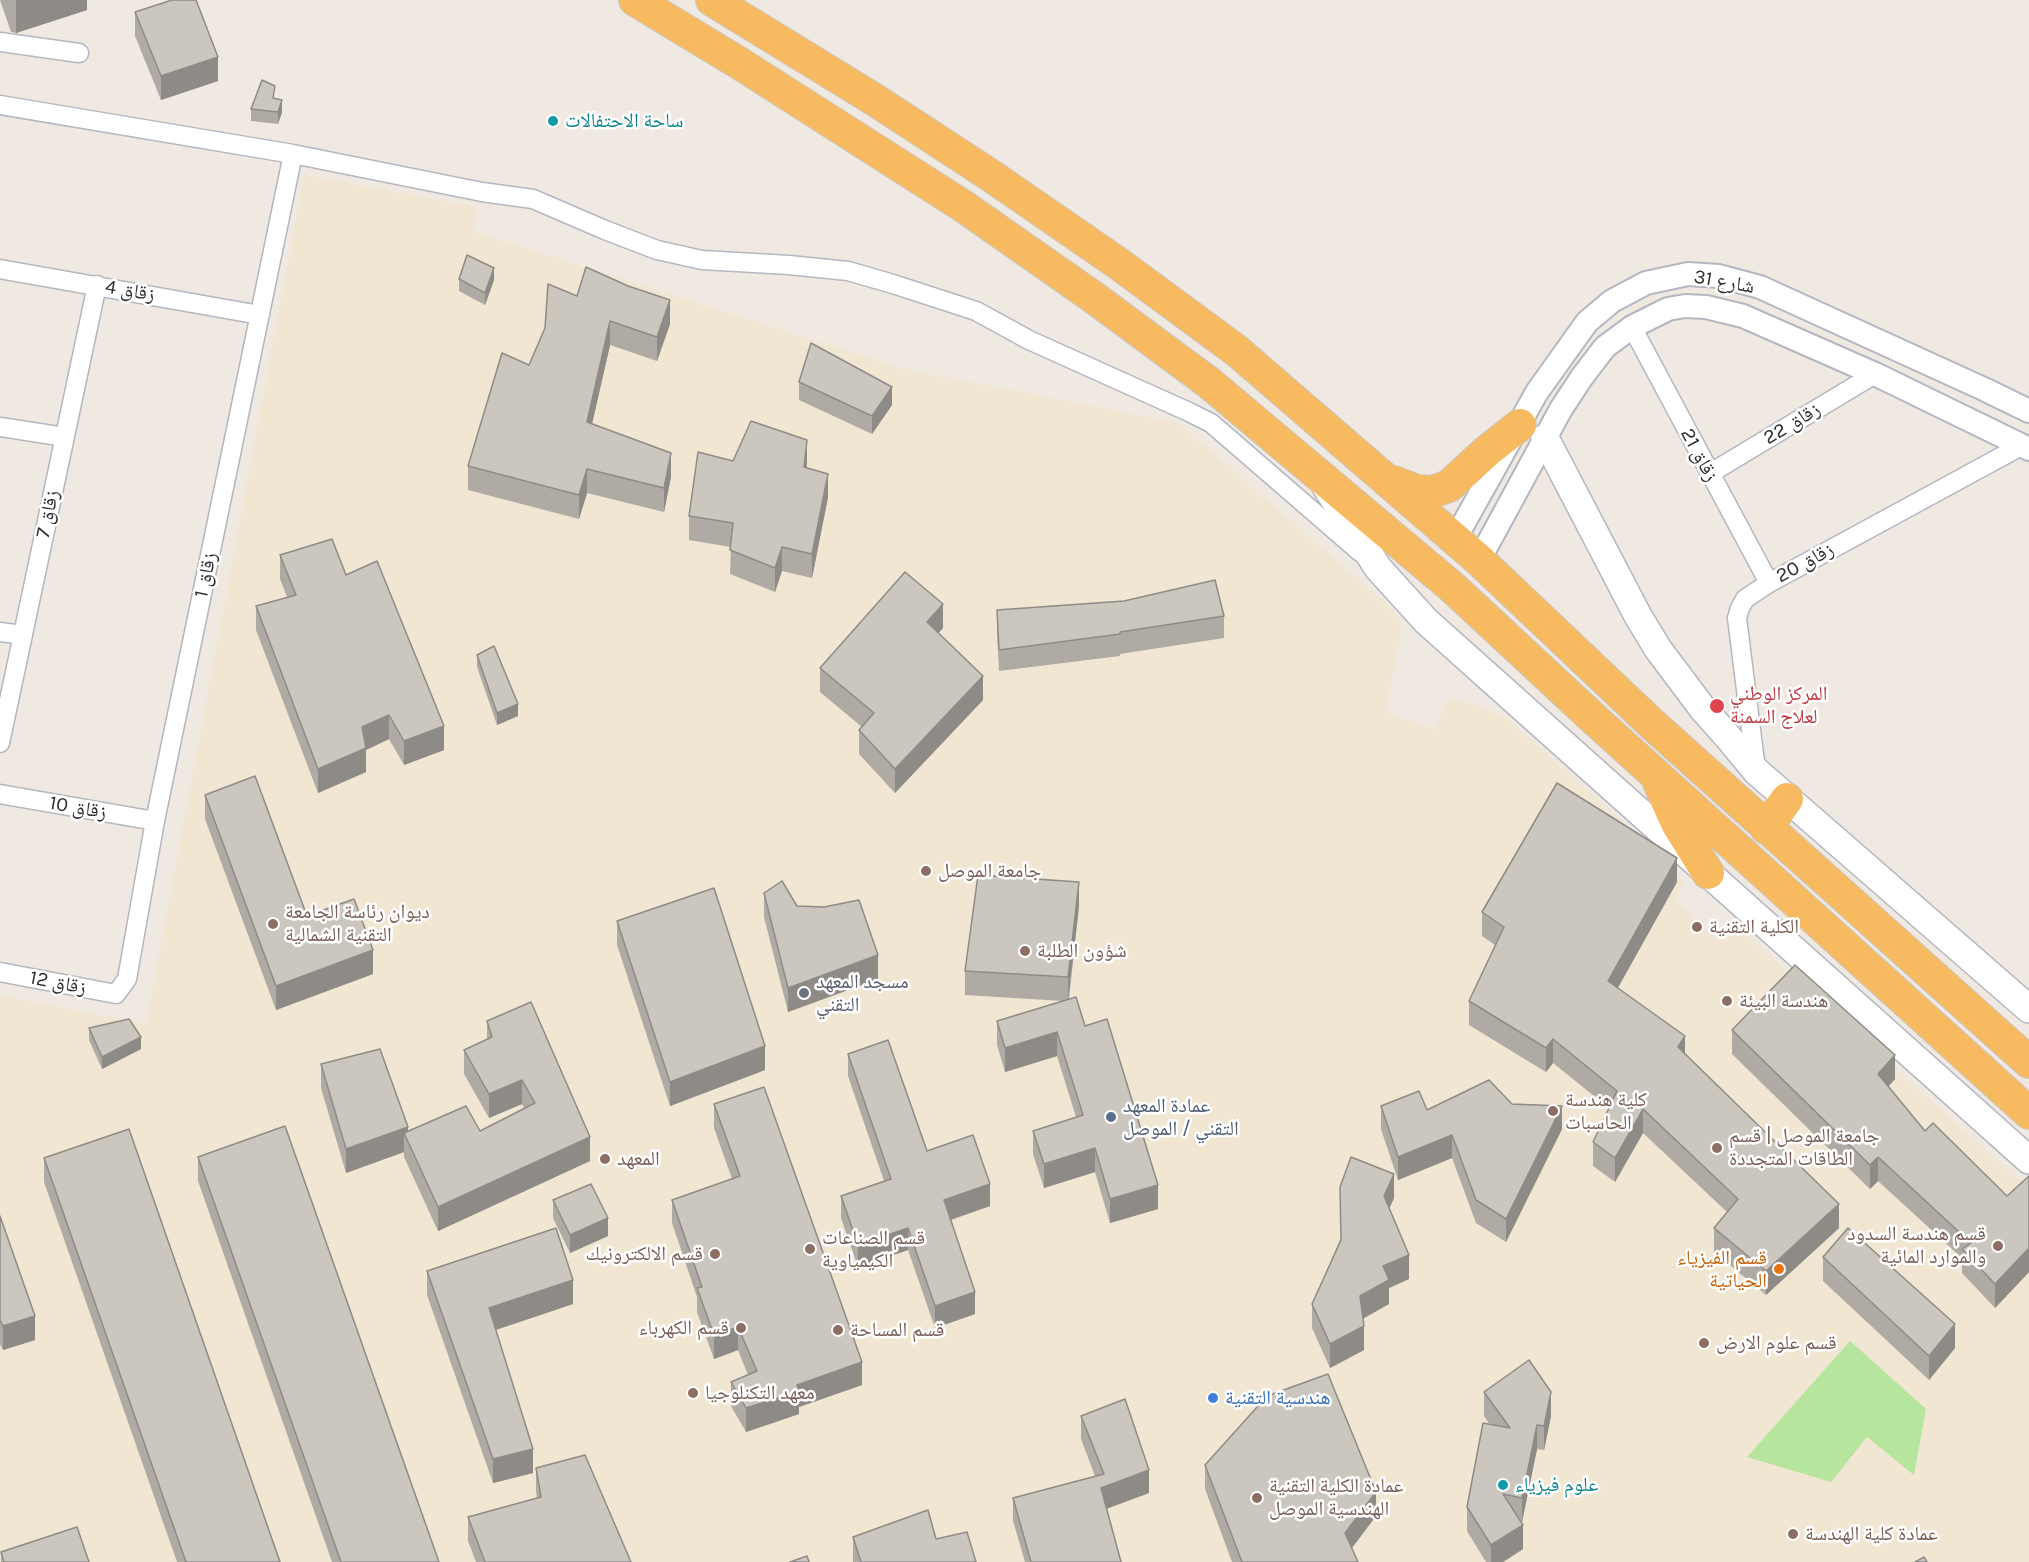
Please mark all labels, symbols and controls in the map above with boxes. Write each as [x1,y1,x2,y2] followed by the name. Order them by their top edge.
[565,109,683,133] place label: ساحة الاحتفالات
[546,114,560,128] marker: ساحة الاحتفالات
[1692,265,1756,299] street label: شارع 31
[103,275,157,307] street label: زقاق 4
[1759,398,1825,450] street label: زقاق 22
[1675,424,1723,486] street label: زقاق 21
[31,488,65,540] street label: زقاق 7
[1772,538,1838,588] street label: زقاق 20
[190,550,222,600] street label: زقاق 1
[1730,682,1828,729] place label: المركز الوطني لعلاج السمنة
[1708,697,1726,715] marker: المركز الوطني لعلاج السمنة
[48,791,108,825] street label: زقاق 10
[938,859,1041,883] place label: جامعة الموصل
[919,864,933,878] marker: جامعة الموصل
[285,900,430,947] place label: ديوان رئاسة الجامعة التقنية الشمالية
[1709,915,1799,939] place label: الكلية التقنية
[266,917,280,931] marker: ديوان رئاسة الجامعة التقنية الشمالية
[1690,920,1704,934] marker: الكلية التقنية
[1037,939,1127,963] place label: شؤون الطلبة
[1018,944,1032,958] marker: شؤون الطلبة
[28,966,88,1000] street label: زقاق 12
[816,970,909,1017] place label: مسجد المعهد التقني
[797,986,811,1000] marker: مسجد المعهد التقني
[1739,989,1828,1013] place label: هندسة البيئة
[1720,994,1734,1008] marker: هندسة البيئة
[1565,1088,1647,1135] place label: كلية هندسة الحاسبات
[1123,1094,1239,1141] place label: عمادة المعهد التقني / الموصل
[1546,1104,1560,1118] marker: كلية هندسة الحاسبات
[1104,1110,1118,1124] marker: عمادة المعهد التقني / الموصل
[1729,1124,1879,1171] place label: جامعة الموصل | قسم الطاقات المتجددة
[1710,1141,1724,1155] marker: جامعة الموصل | قسم الطاقات المتجددة
[617,1147,660,1171] place label: المعهد
[598,1152,612,1166] marker: المعهد
[1847,1222,1986,1269] place label: قسم هندسة السدود والموارد المائية
[822,1226,925,1273] place label: قسم الصناعات الكيمياوية
[1991,1239,2005,1253] marker: قسم هندسة السدود والموارد المائية
[585,1242,703,1266] place label: قسم الالكترونيك
[803,1242,817,1256] marker: قسم الصناعات الكيمياوية
[1677,1246,1767,1293] place label: قسم الفيزياء الحياتية
[708,1247,722,1261] marker: قسم الالكترونيك
[1772,1262,1786,1276] marker: قسم الفيزياء الحياتية
[639,1316,729,1340] place label: قسم الكهرباء
[850,1318,944,1342] place label: قسم المساحة
[734,1321,748,1335] marker: قسم الكهرباء
[831,1323,845,1337] marker: قسم المساحة
[1716,1331,1837,1355] place label: قسم علوم الارض
[1697,1336,1711,1350] marker: قسم علوم الارض
[705,1381,815,1405] place label: معهد التكنلوجيا
[686,1386,700,1400] marker: معهد التكنلوجيا
[1225,1386,1331,1410] place label: هندسية التقنية
[1206,1391,1220,1405] marker: هندسية التقنية
[1515,1473,1598,1497] place label: علوم فيزياء
[1269,1474,1404,1521] place label: عمادة الكلية التقنية الهندسية الموصل
[1496,1478,1510,1492] marker: علوم فيزياء
[1250,1491,1264,1505] marker: عمادة الكلية التقنية الهندسية الموصل
[1805,1522,1938,1546] place label: عمادة كلية الهندسة
[1786,1527,1800,1541] marker: عمادة كلية الهندسة

